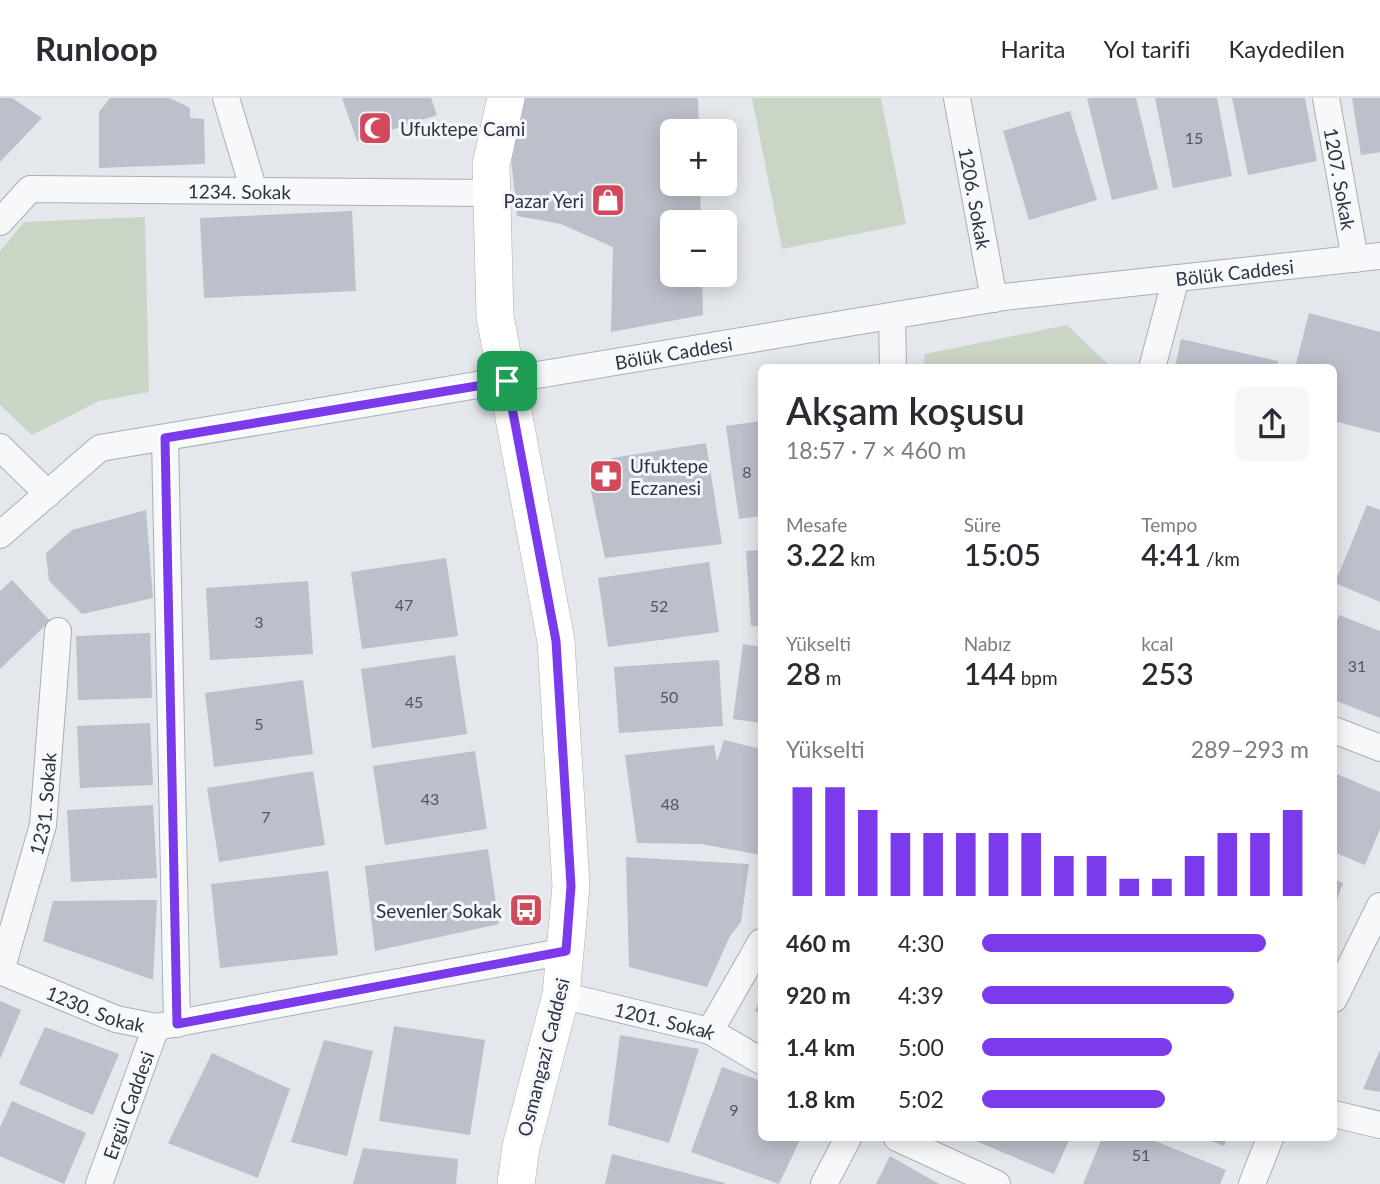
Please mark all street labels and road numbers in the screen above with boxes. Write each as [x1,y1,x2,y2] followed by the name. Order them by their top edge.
[1320,126,1361,232] street label: 1207. Sokak
[955,145,996,252] street label: 1206. Sokak
[188,179,291,203] street label: 1234. Sokak
[1174,254,1295,290] street label: Bölük Caddesi
[613,331,734,373] street label: Bölük Caddesi
[23,751,60,858] street label: 1231. Sokak
[512,975,574,1139] street label: Osmangazi Caddesi
[43,980,147,1036] street label: 1230. Sokak
[612,997,721,1044] street label: 1201. Sokak
[97,1048,158,1162] street label: Ergül Caddesi

